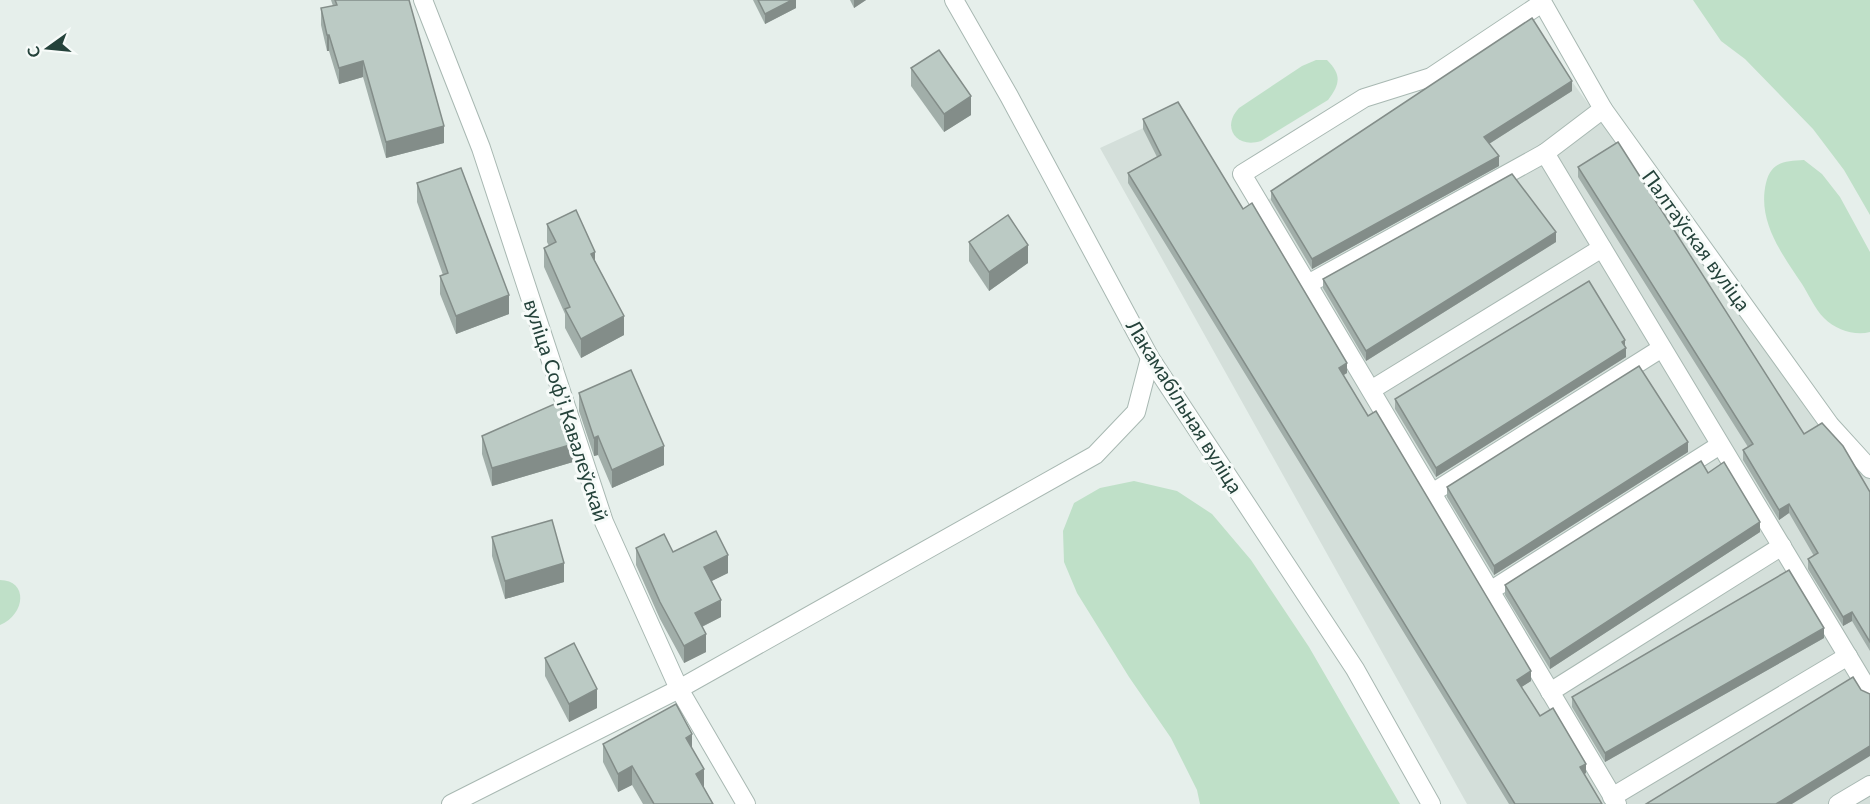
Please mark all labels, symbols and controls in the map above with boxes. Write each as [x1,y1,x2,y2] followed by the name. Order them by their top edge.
[18,18,78,78] north arrow
[22,44,44,60] text: С
[1638,165,1756,315] street label: Палтаўская вуліца
[520,296,614,524] street label: вуліца Софʼі Кавалеўскай
[1121,314,1248,497] street label: Лакамабільная вуліца

